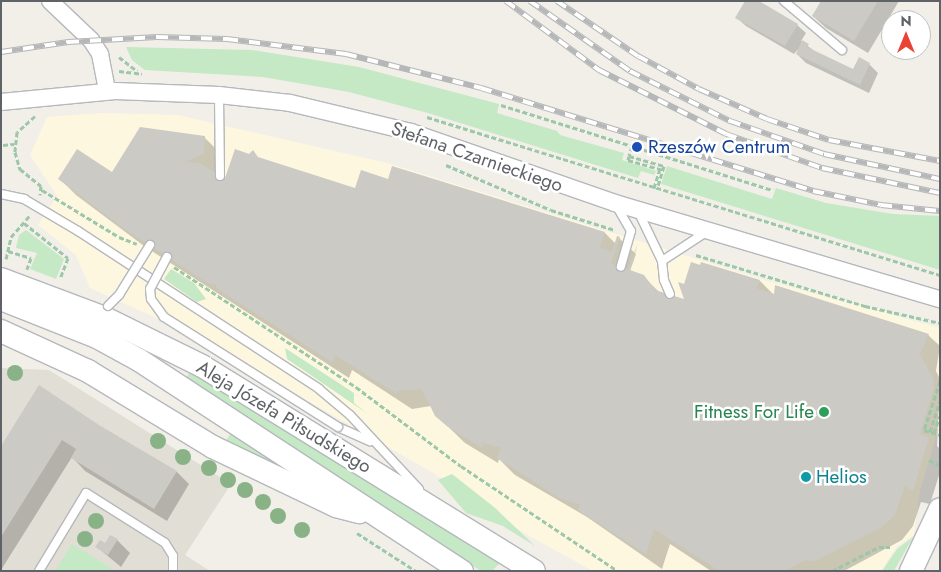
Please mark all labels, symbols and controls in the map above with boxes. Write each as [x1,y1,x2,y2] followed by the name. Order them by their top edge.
[881,10,931,60] north arrow
[900,11,912,31] text: N
[388,117,566,197] street label: Stefana Czarnieckiego
[648,136,790,158] place label: Rzeszów Centrum
[630,140,644,154] marker: Rzeszów Centrum
[193,356,375,478] street label: Aleja Józefa Piłsudskiego
[694,401,814,423] place label: Fitness For Life
[818,406,830,418] marker: Fitness For Life
[816,466,867,488] place label: Helios
[800,471,812,483] marker: Helios

